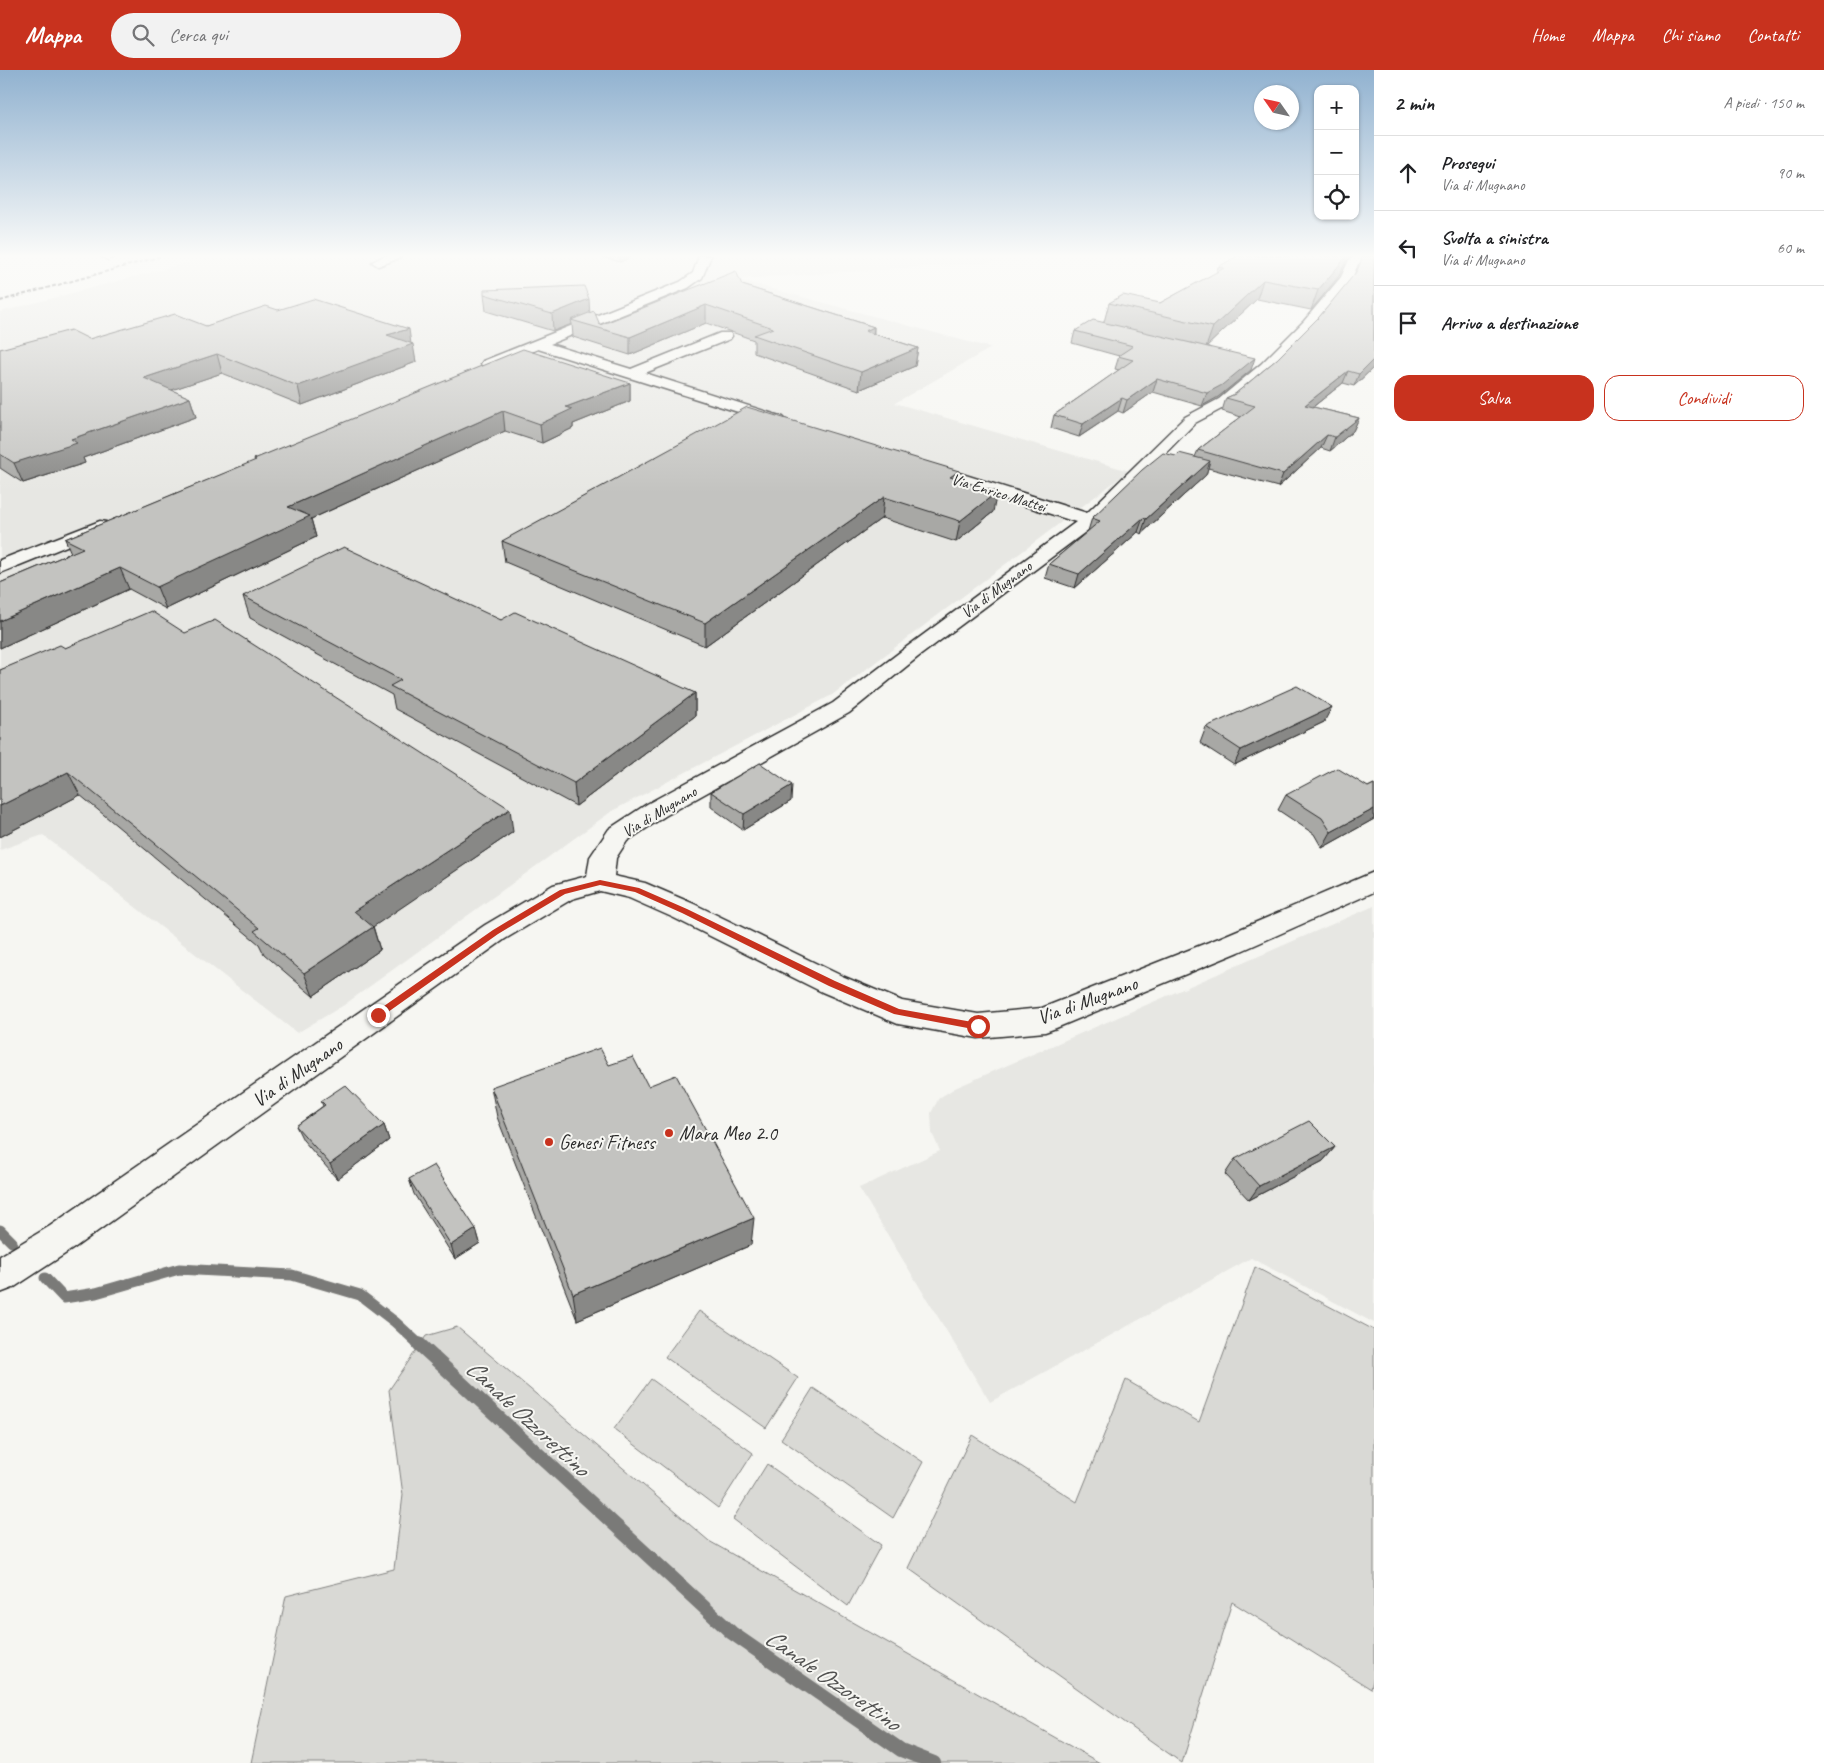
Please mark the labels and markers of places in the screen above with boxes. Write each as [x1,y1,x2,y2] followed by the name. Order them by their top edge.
[679,1121,779,1146] place label: Mara Meo 2.0
[663,1127,675,1139] marker: Mara Meo 2.0
[559,1130,657,1155] place label: Genesi Fitness
[543,1136,555,1148] marker: Genesi Fitness

